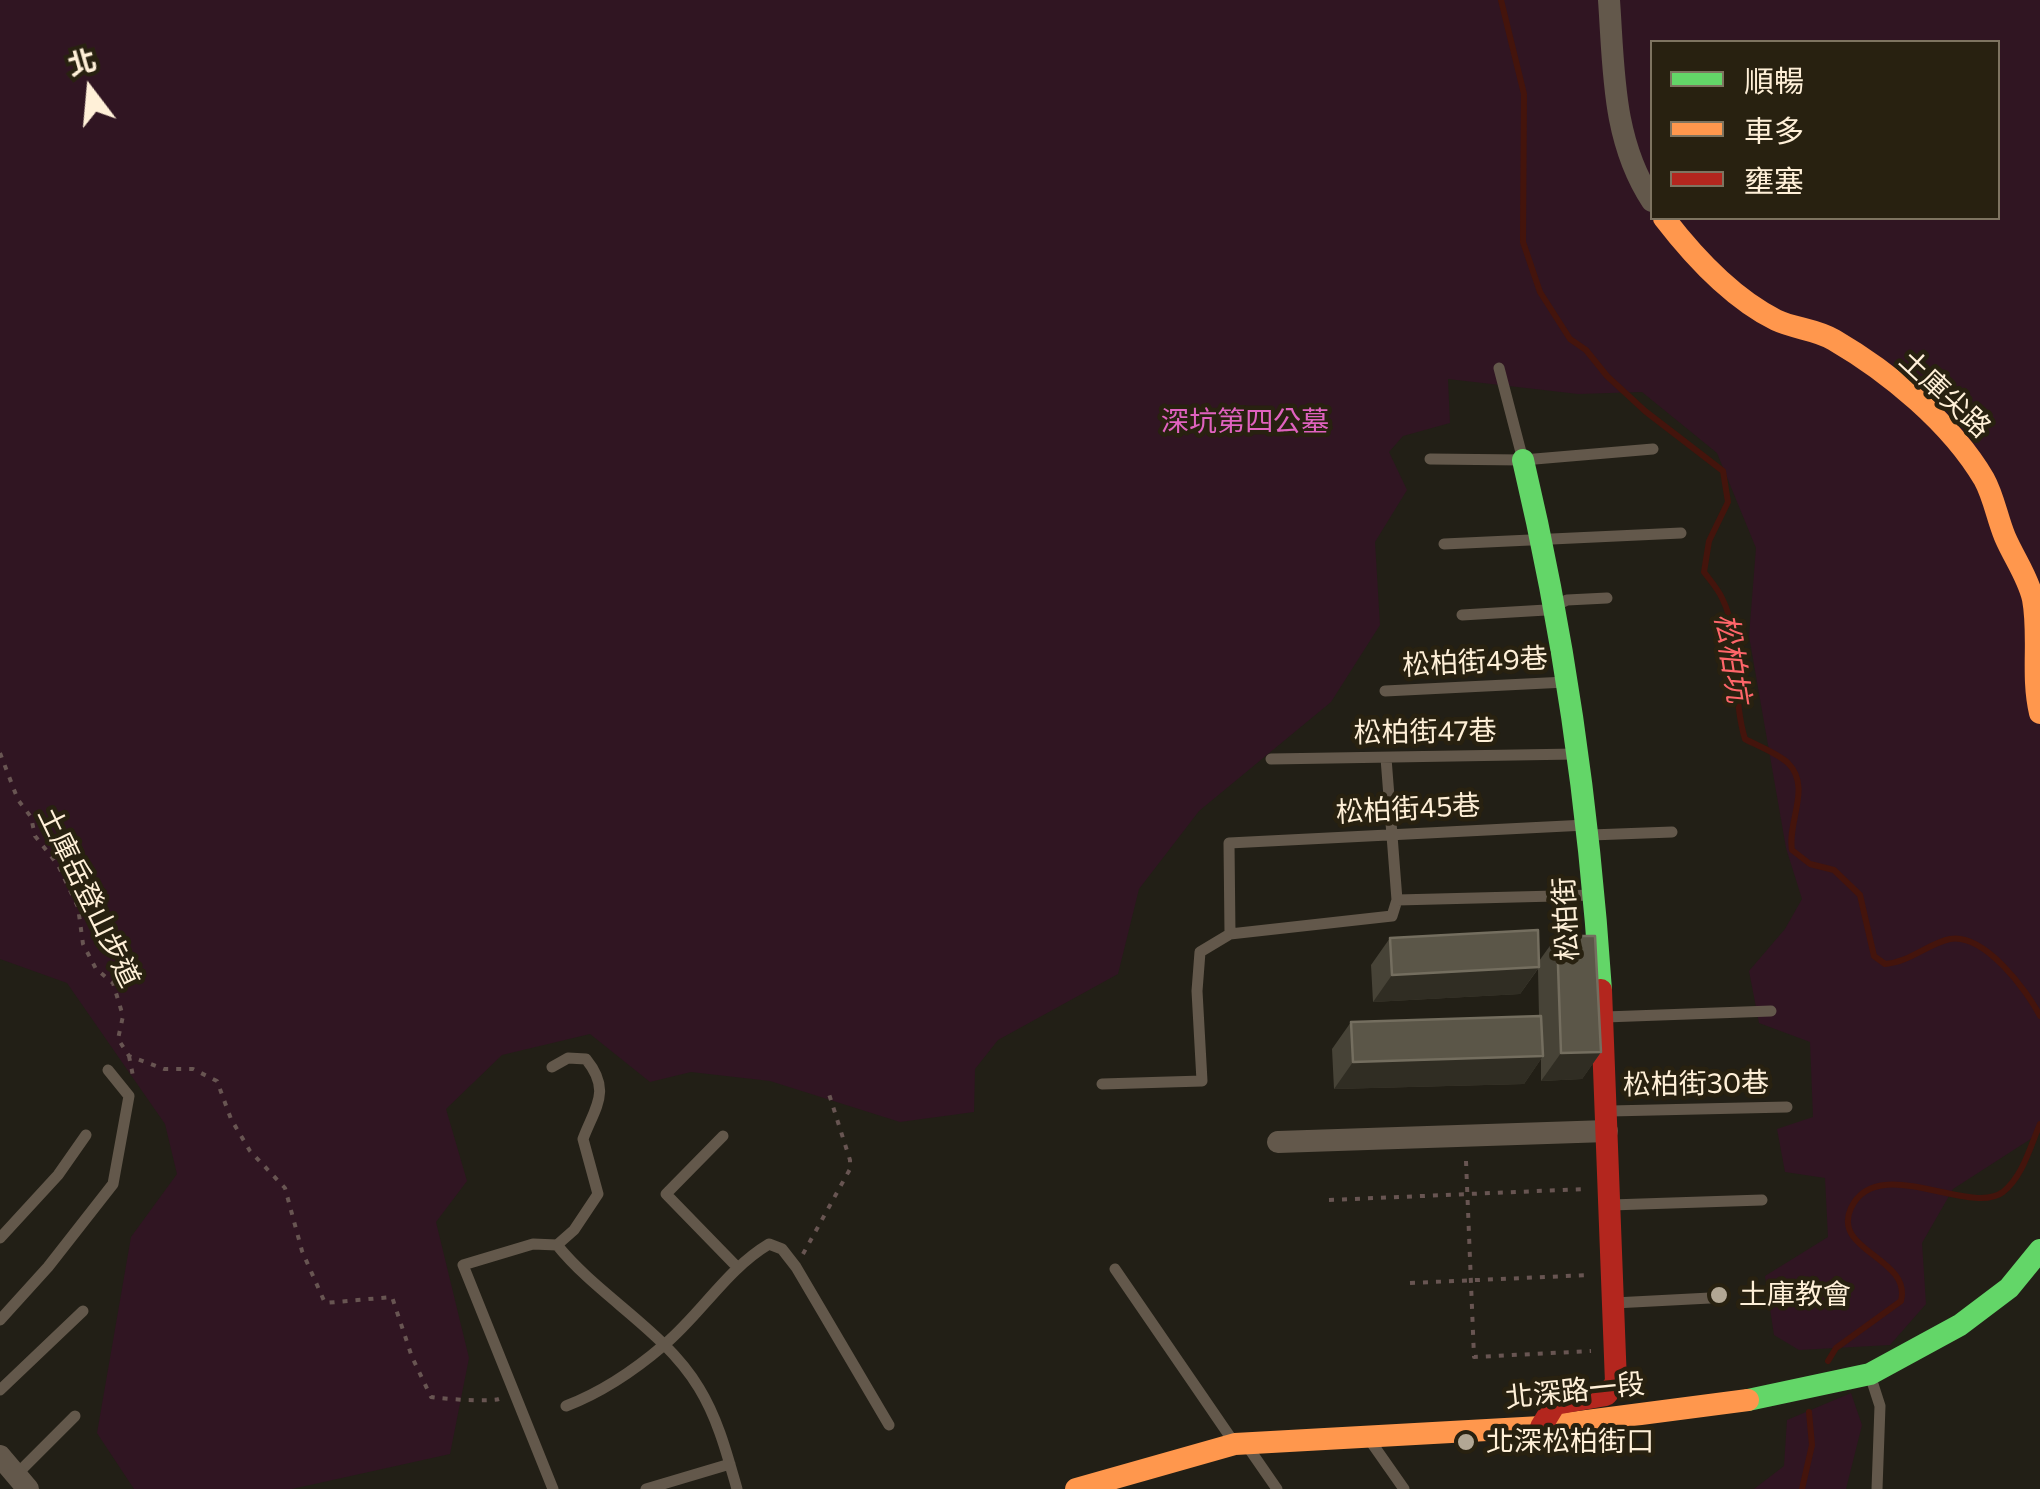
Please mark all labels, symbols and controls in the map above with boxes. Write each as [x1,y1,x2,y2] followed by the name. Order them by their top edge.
[40,40,140,140] north arrow
[1650,40,2000,220] legend
[64,41,100,81] text: 北
[1744,61,1804,98] text: 順暢
[1744,111,1804,148] text: 車多
[1744,161,1804,198] text: 壅塞
[1893,344,1997,444] street label: 土庫尖路
[1161,405,1329,439] park label: 深坑第四公墓
[1707,611,1757,705] water label: 松柏坑
[1401,641,1549,683] street label: 松柏街49巷
[1353,714,1497,750] street label: 松柏街47巷
[1335,788,1481,830] street label: 松柏街45巷
[31,802,147,992] street label: 土庫岳登山步道
[1547,876,1585,962] street label: 松柏街
[1623,1066,1769,1102] street label: 松柏街30巷
[1739,1278,1851,1312] place label: 土庫教會
[1708,1284,1730,1306] marker: 土庫教會
[1504,1367,1646,1415] street label: 北深路一段
[1486,1425,1654,1459] place label: 北深松柏街口
[1455,1431,1477,1453] marker: 北深松柏街口

